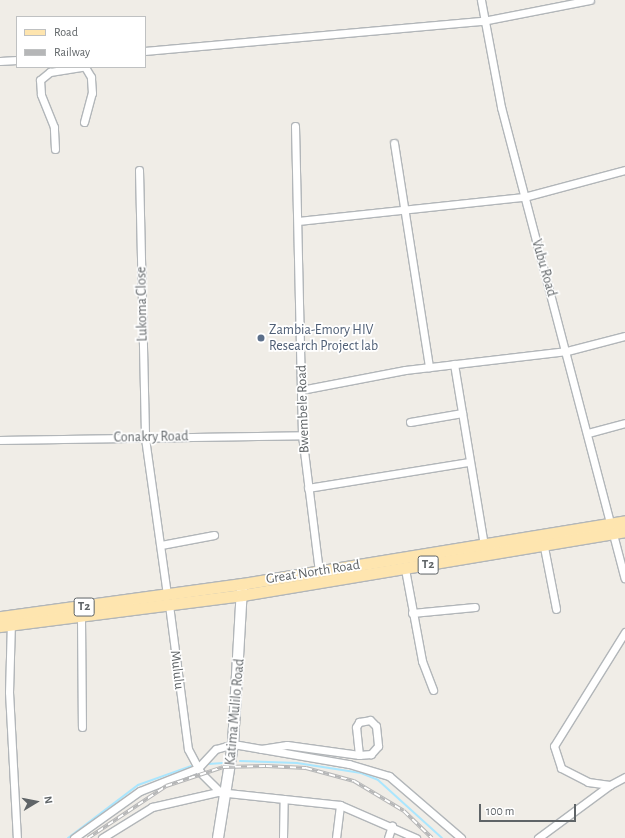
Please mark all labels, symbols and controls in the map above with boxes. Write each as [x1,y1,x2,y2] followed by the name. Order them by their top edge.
[16,16,146,68] legend
[54,26,78,38] text: Road
[54,46,90,58] text: Railway
[528,237,560,299] street label: Vubu Road
[133,266,151,342] street label: Lukoma Close
[269,322,378,354] place label: Zambia-Emory HIV Research Project lab
[256,333,266,343] marker: Zambia-Emory HIV Research Project lab
[293,365,313,453] street label: Bwembele Road
[114,428,188,446] street label: Conakry Road
[417,554,439,576] road number: T2
[265,556,361,588] street label: Great North Road
[73,596,95,618] road number: T2
[166,650,188,690] street label: Mululu
[222,658,248,766] street label: Katima Mulilo Road
[16,782,56,822] north arrow
[42,795,54,805] text: N
[481,796,578,822] scale bar
[486,805,514,817] text: 100 m

